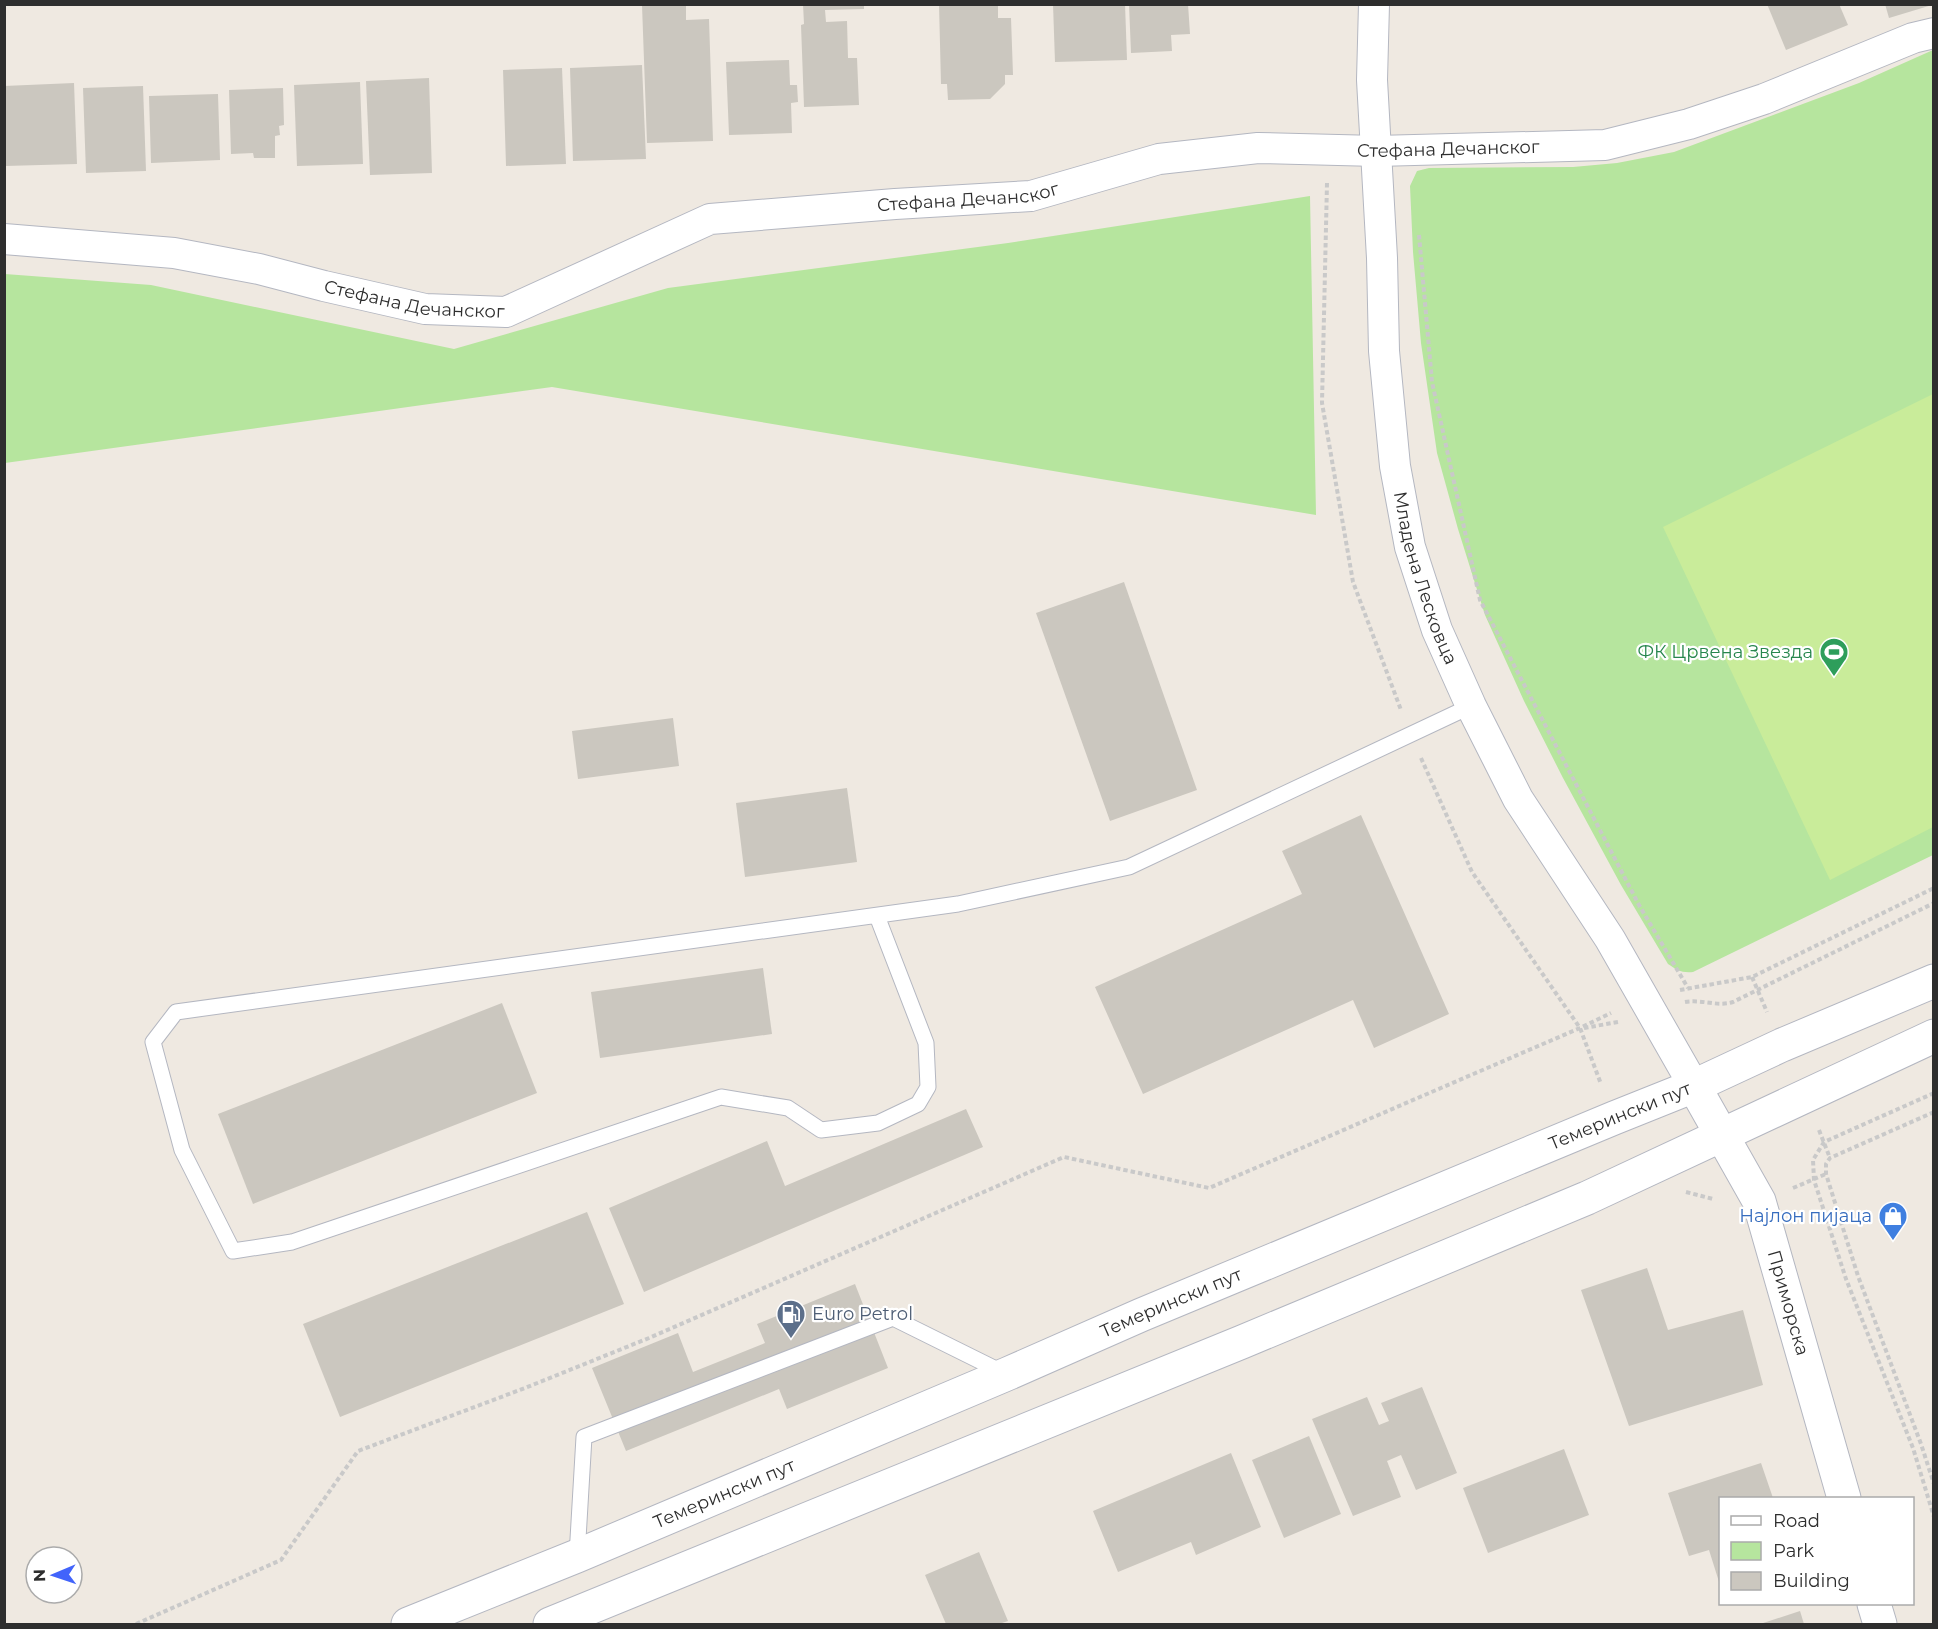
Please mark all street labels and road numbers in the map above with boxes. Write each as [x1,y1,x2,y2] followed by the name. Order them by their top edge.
[1357,136,1540,162] street label: Стефана Дечанског
[876,177,1062,216] street label: Стефана Дечанског
[322,275,505,323] street label: Стефана Дечанског
[1389,490,1462,668] street label: Младена Лесковца
[1546,1077,1694,1155] street label: Темерински пут
[1763,1248,1814,1358] street label: Приморска
[1097,1263,1246,1342] street label: Темерински пут
[650,1454,799,1533] street label: Темерински пут

